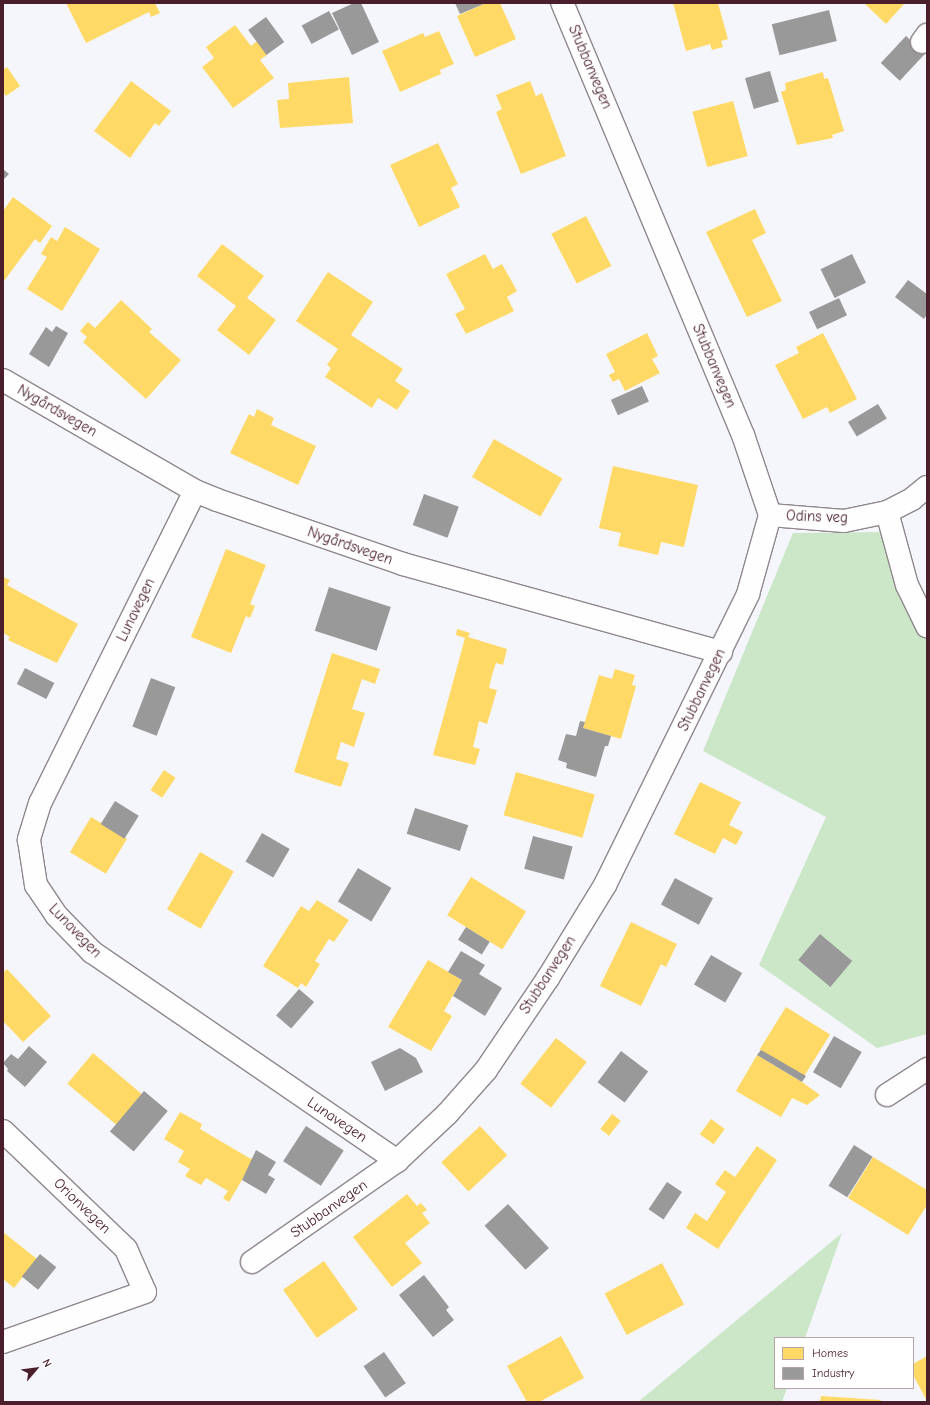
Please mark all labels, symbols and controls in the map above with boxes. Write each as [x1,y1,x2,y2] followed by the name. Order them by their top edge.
[564,22,616,112] street label: Stubbanvegen
[688,321,740,411] street label: Stubbanvegen
[14,381,100,441] street label: Nygårdsvegen
[786,507,848,527] street label: Odins veg
[305,523,395,569] street label: Nygårdsvegen
[113,575,159,645] street label: Lunavegen
[674,646,730,734] street label: Stubbanvegen
[45,900,105,962] street label: Lunavegen
[516,933,580,1017] street label: Stubbanvegen
[304,1093,370,1147] street label: Lunavegen
[50,1174,114,1238] street label: Orionvegen
[287,1176,371,1242] street label: Stubbanvegen
[774,1337,914,1389] legend
[812,1346,848,1360] text: Homes
[16,1349,56,1389] north arrow
[40,1357,54,1369] text: N
[812,1366,854,1380] text: Industry

